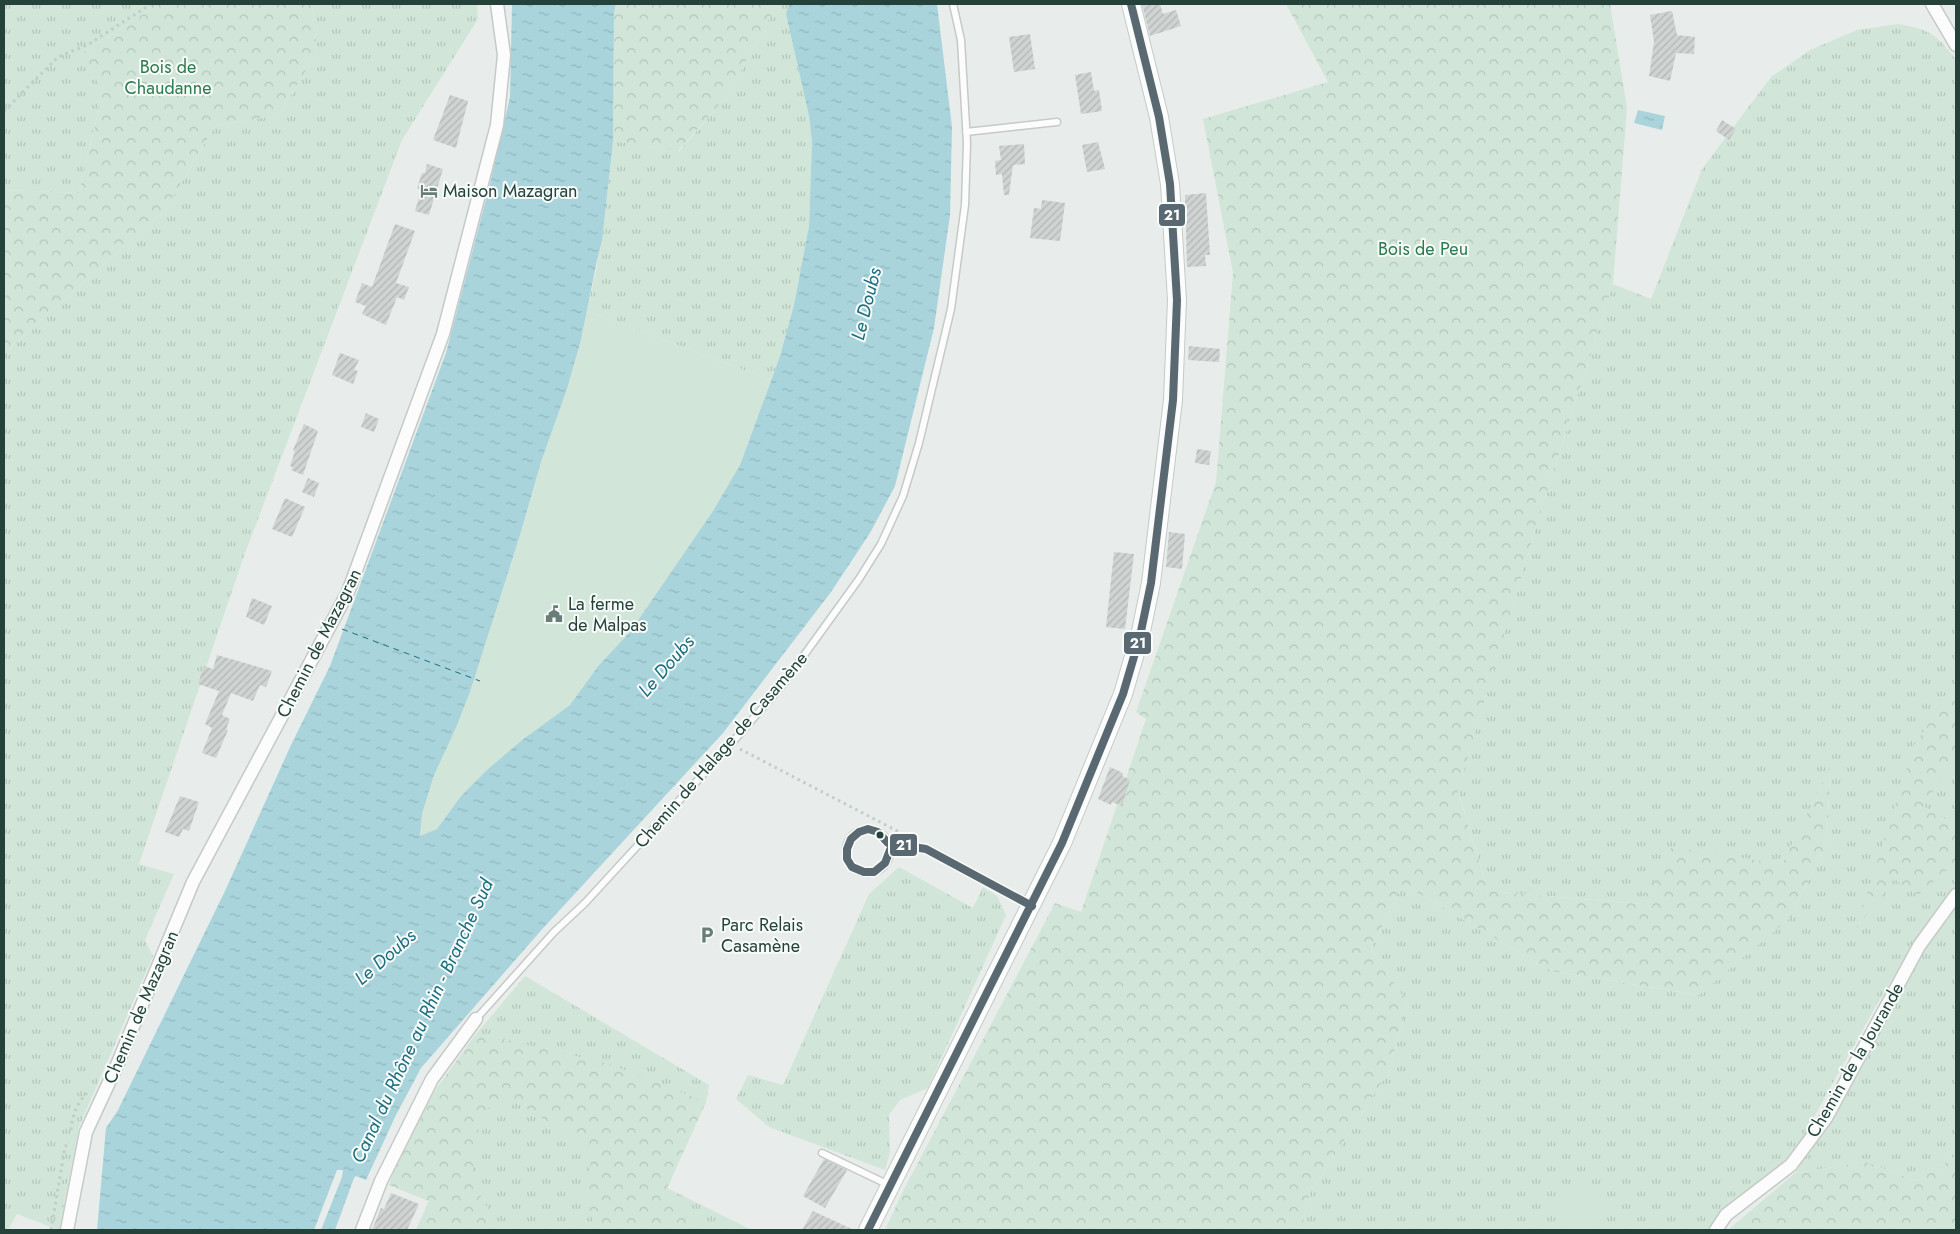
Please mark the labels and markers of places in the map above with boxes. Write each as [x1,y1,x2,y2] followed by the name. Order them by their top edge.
[443,178,578,204] place label: Maison Mazagran
[419,181,439,201] hotel icon: Maison Mazagran
[568,591,646,638] place label: La ferme de Malpas
[544,604,564,624] public building icon: La ferme de Malpas
[875,830,885,840] unlabelled marker
[721,912,803,959] place label: Parc Relais Casamène
[697,925,717,945] parking icon: Parc Relais Casamène

